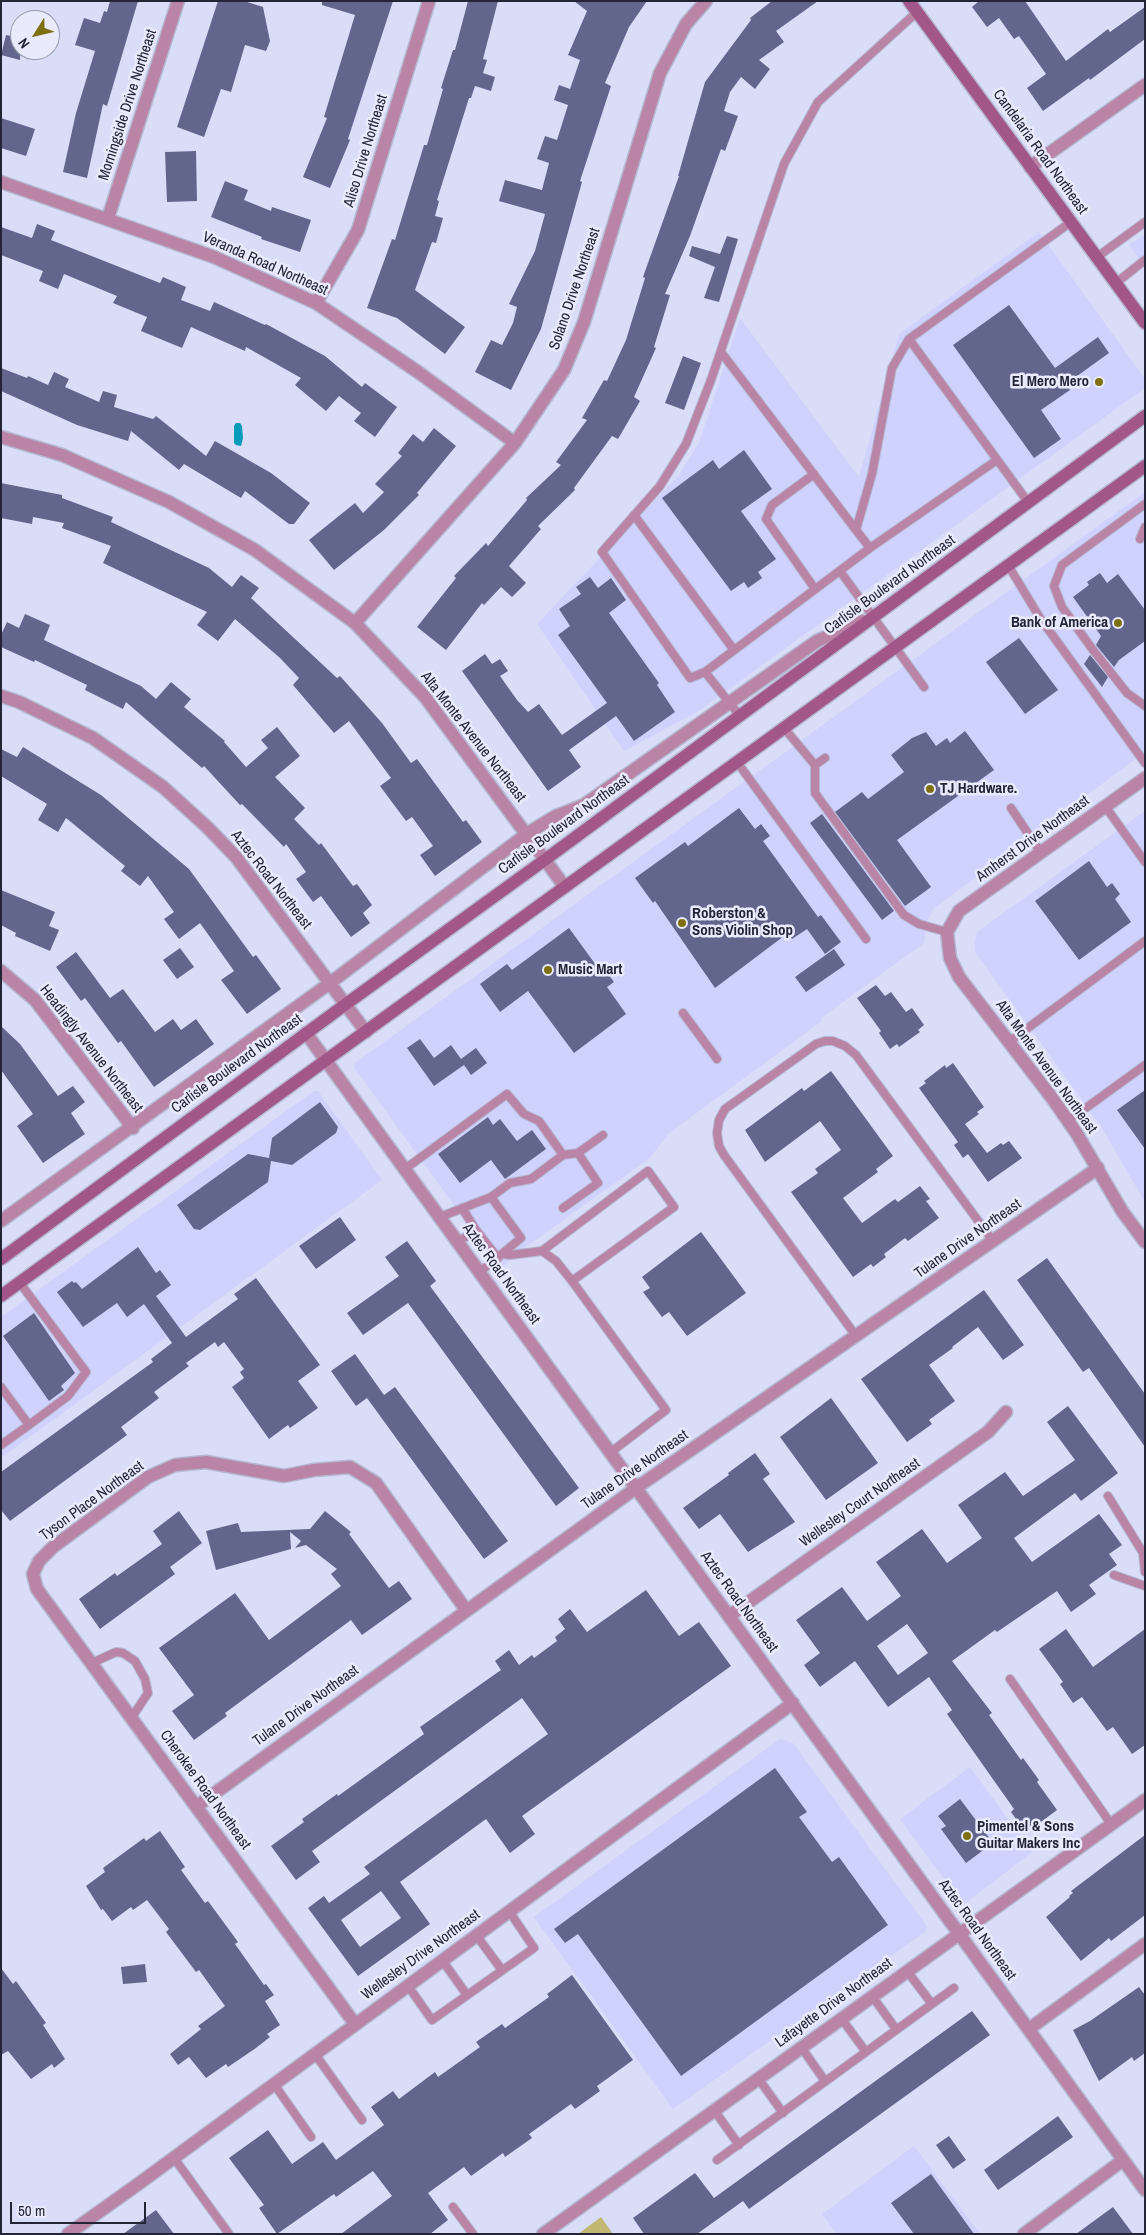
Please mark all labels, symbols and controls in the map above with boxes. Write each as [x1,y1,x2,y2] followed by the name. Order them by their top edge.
[10,10,60,60] north arrow
[95,27,161,183] street label: Morningside Drive Northeast
[14,35,33,52] text: N
[989,86,1091,218] street label: Candelaria Road Northeast
[340,92,392,210] street label: Aliso Drive Northeast
[546,226,604,352] street label: Solano Drive Northeast
[199,228,331,300] street label: Veranda Road Northeast
[1012,373,1089,391] place label: El Mero Mero
[1093,376,1105,388] marker: El Mero Mero
[821,532,959,638] street label: Carlisle Boulevard Northeast
[1011,614,1108,632] place label: Bank of America
[1112,617,1124,629] marker: Bank of America
[417,668,529,806] street label: Alta Monte Avenue Northeast
[495,772,633,878] street label: Carlisle Boulevard Northeast
[940,780,1017,798] place label: TJ Hardware.
[924,783,936,795] marker: TJ Hardware.
[973,792,1093,886] street label: Amherst Drive Northeast
[227,827,315,933] street label: Aztec Road Northeast
[692,905,793,940] place label: Roberston & Sons Violin Shop
[676,917,688,929] marker: Roberston & Sons Violin Shop
[558,961,622,979] place label: Music Mart
[542,964,554,976] marker: Music Mart
[36,982,146,1116] street label: Headingly Avenue Northeast
[992,997,1100,1137] street label: Alta Monte Avenue Northeast
[168,1011,306,1117] street label: Carlisle Boulevard Northeast
[911,1195,1025,1283] street label: Tulane Drive Northeast
[458,1220,544,1328] street label: Aztec Road Northeast
[578,1426,692,1514] street label: Tulane Drive Northeast
[796,1455,924,1551] street label: Wellesley Court Northeast
[37,1457,147,1545] street label: Tyson Place Northeast
[696,1548,782,1656] street label: Aztec Road Northeast
[250,1662,362,1750] street label: Tulane Drive Northeast
[156,1727,254,1853] street label: Cherokee Road Northeast
[977,1818,1080,1853] place label: Pimentel & Sons Guitar Makers Inc
[961,1830,973,1842] marker: Pimentel & Sons Guitar Makers Inc
[934,1876,1020,1984] street label: Aztec Road Northeast
[358,1906,484,2004] street label: Wellesley Drive Northeast
[772,1955,896,2051] street label: Lafayette Drive Northeast
[12,2192,149,2224] scale bar
[18,2200,45,2221] text: 50 m

